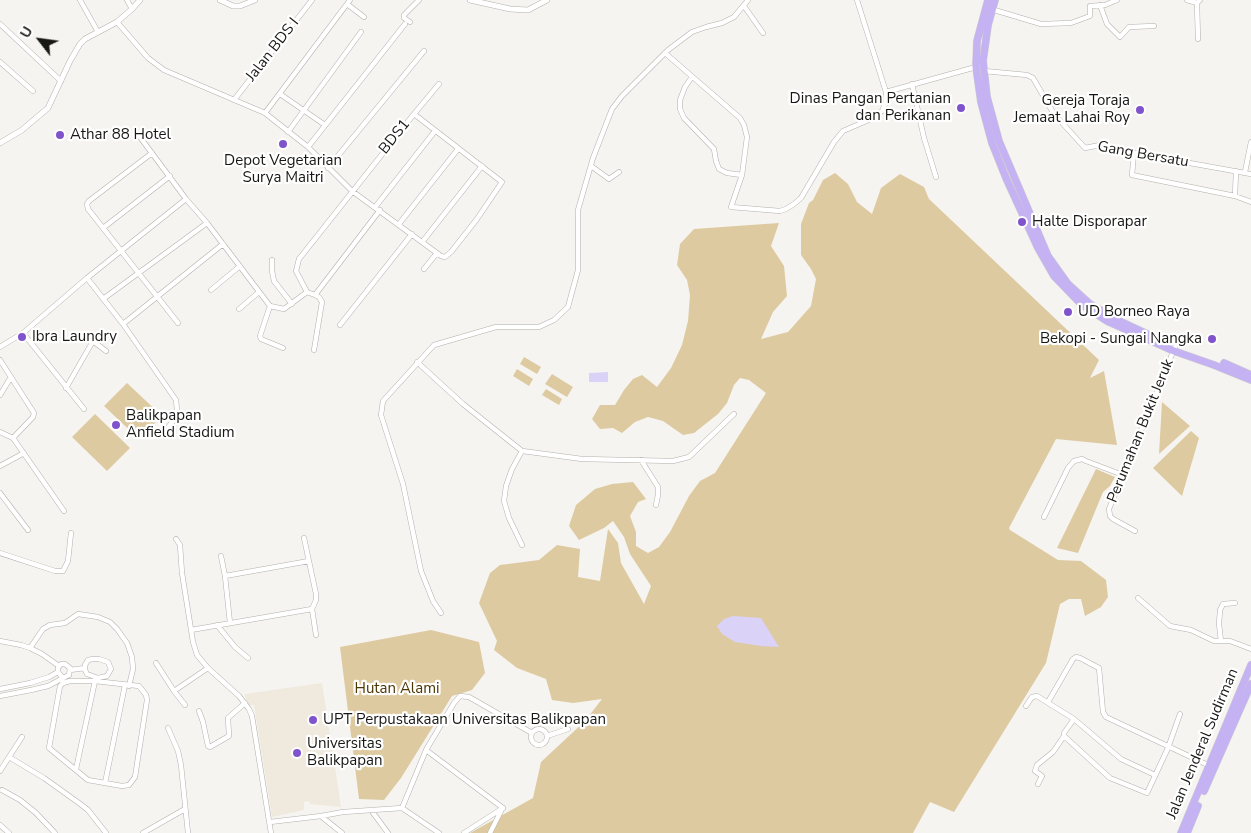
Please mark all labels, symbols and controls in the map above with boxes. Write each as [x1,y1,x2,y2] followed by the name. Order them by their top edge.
[15,15,65,65] north arrow
[243,15,303,85] street label: Jalan BDS I
[16,23,37,41] text: U
[790,90,951,125] place label: Dinas Pangan Pertanian dan Perikanan
[1014,92,1130,127] place label: Gereja Toraja Jemaat Lahai Roy
[955,102,967,114] marker: Dinas Pangan Pertanian dan Perikanan
[1134,104,1146,116] marker: Gereja Toraja Jemaat Lahai Roy
[376,116,414,158] street label: BDS1
[70,126,171,144] place label: Athar 88 Hotel
[54,129,66,141] marker: Athar 88 Hotel
[277,138,289,150] marker: Depot Vegetarian Surya Maitri
[1096,138,1190,172] street label: Gang Bersatu
[224,152,342,187] place label: Depot Vegetarian Surya Maitri
[1032,213,1147,231] place label: Halte Disporapar
[1016,216,1028,228] marker: Halte Disporapar
[1078,303,1190,321] place label: UD Borneo Raya
[1062,306,1074,318] marker: UD Borneo Raya
[32,328,117,346] place label: Ibra Laundry
[1040,330,1202,348] place label: Bekopi - Sungai Nangka
[16,331,28,343] marker: Ibra Laundry
[1206,333,1218,345] marker: Bekopi - Sungai Nangka
[1104,357,1178,505] street label: Perumahan Bukit Jeruk
[126,407,235,442] place label: Balikpapan Anfield Stadium
[110,419,122,431] marker: Balikpapan Anfield Stadium
[1163,666,1243,822] street label: Jalan Jenderal Sudirman
[354,680,440,698] park label: Hutan Alami
[323,711,606,729] place label: UPT Perpustakaan Universitas Balikpapan
[307,714,319,726] marker: UPT Perpustakaan Universitas Balikpapan
[307,735,382,770] place label: Universitas Balikpapan
[291,747,303,759] marker: Universitas Balikpapan

